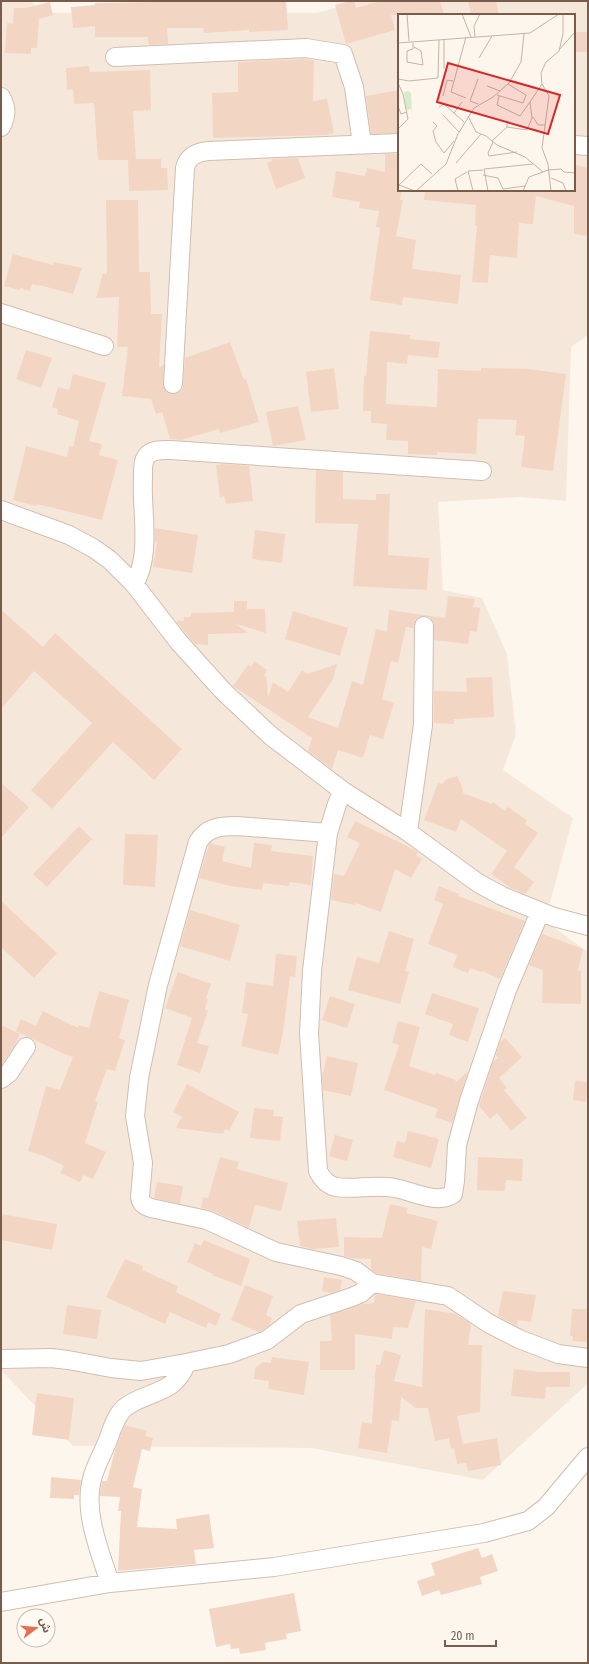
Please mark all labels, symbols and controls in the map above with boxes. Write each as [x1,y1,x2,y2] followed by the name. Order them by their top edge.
[398,14,575,191] inset map
[16,1608,56,1648] north arrow
[37,1616,53,1634] text: ش
[445,1622,496,1648] scale bar
[451,1629,475,1643] text: 20 m

